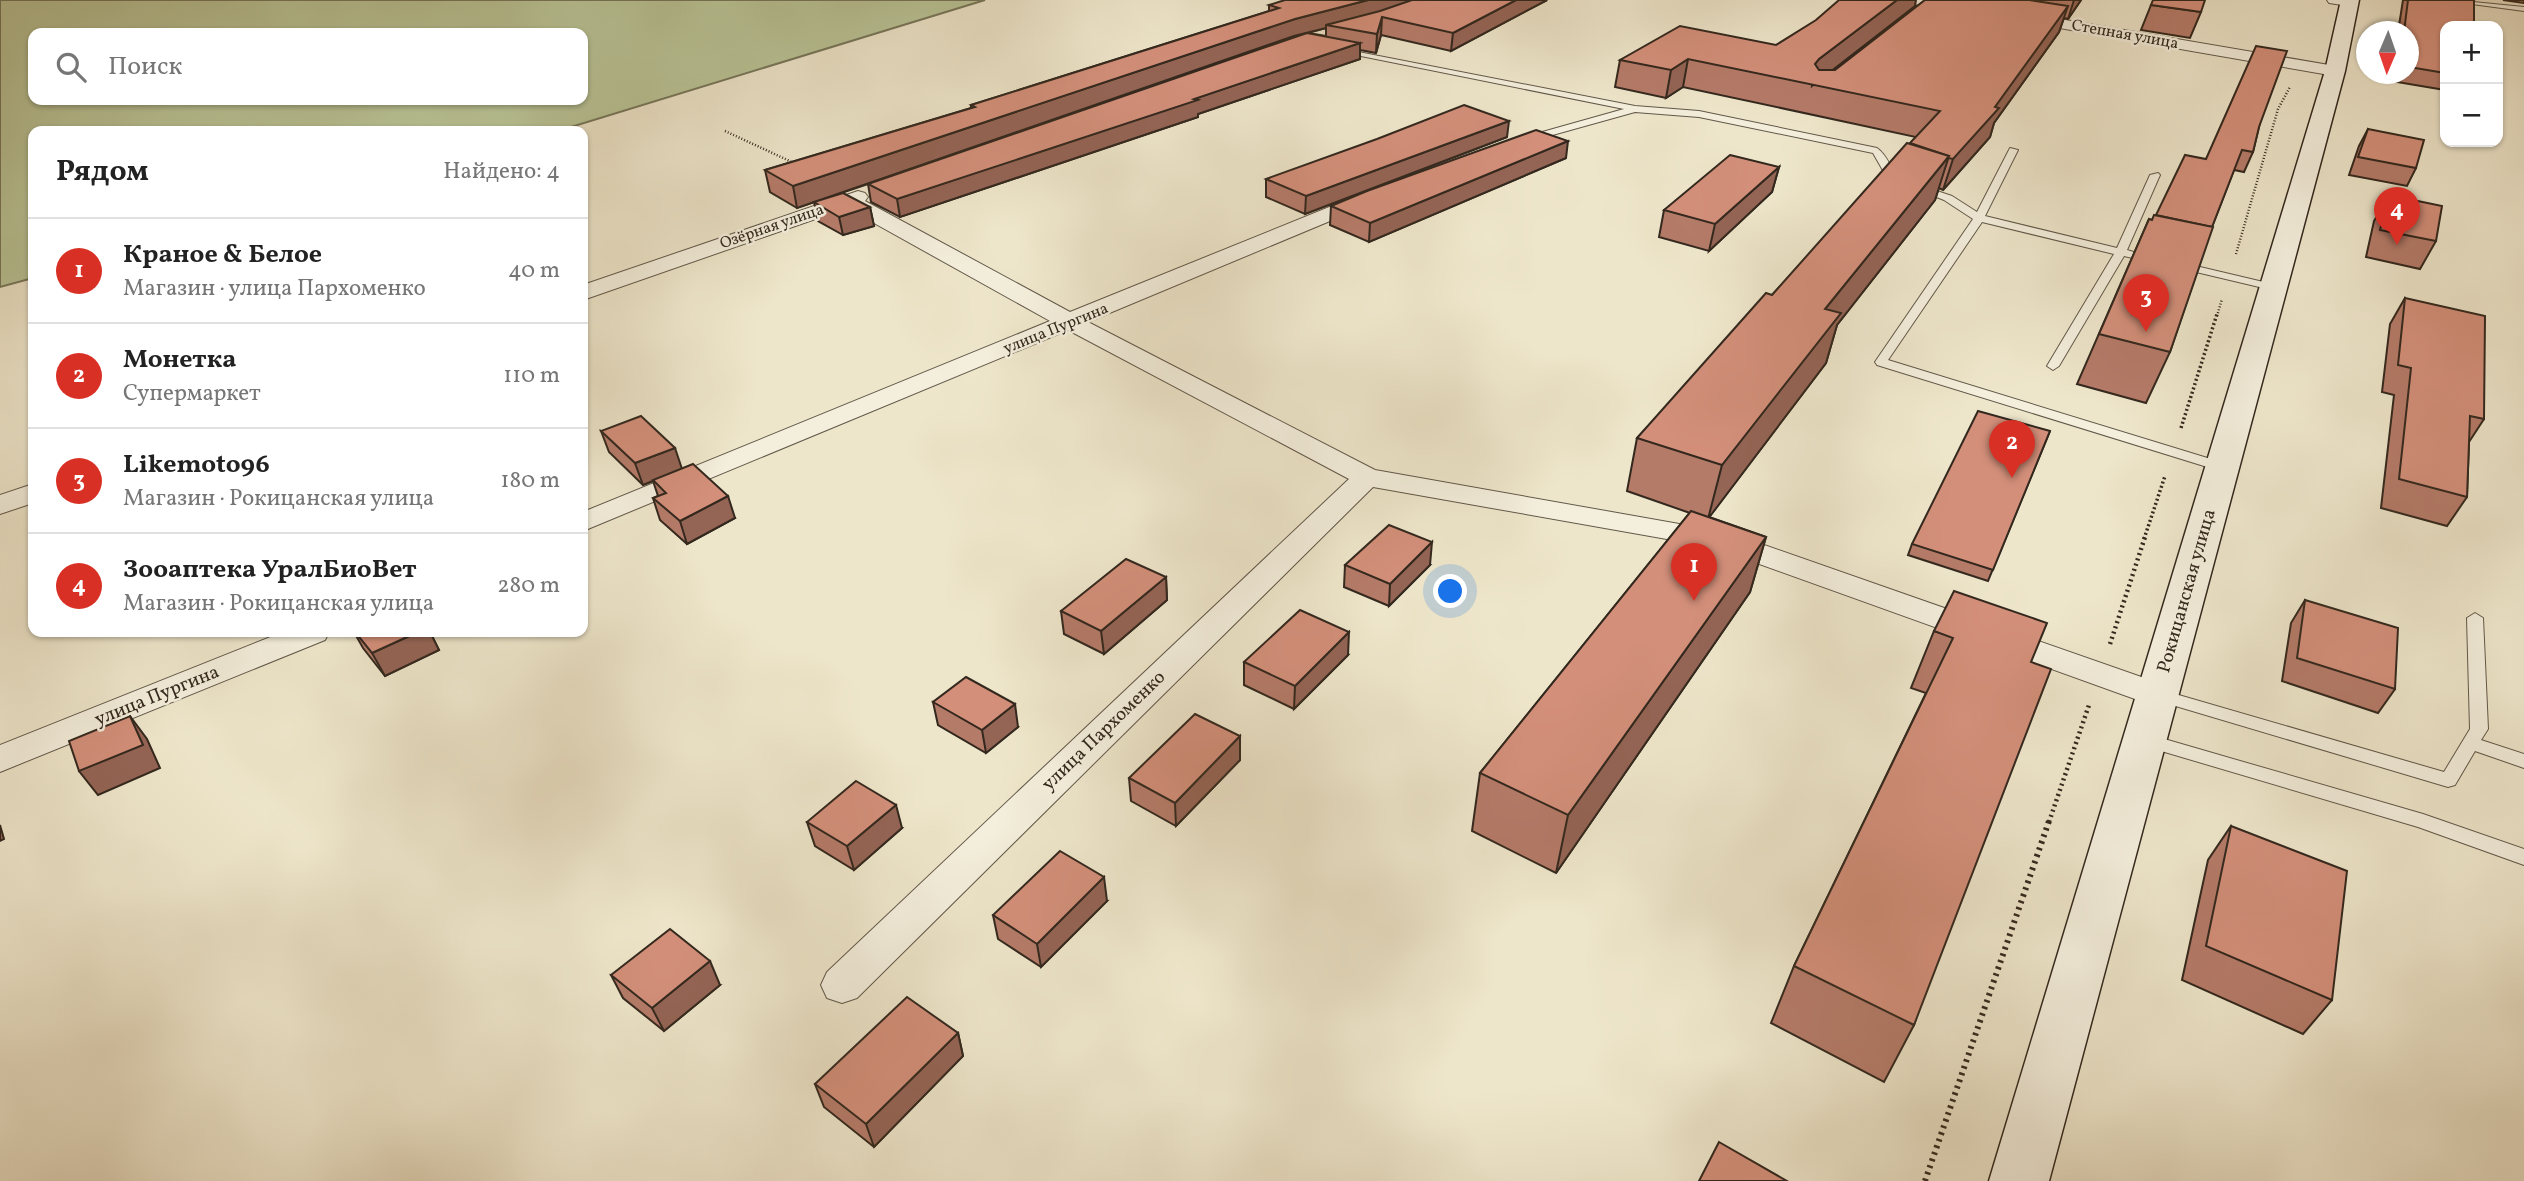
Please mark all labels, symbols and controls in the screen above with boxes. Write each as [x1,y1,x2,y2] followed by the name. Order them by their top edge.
[2070,15,2180,55] street label: Степная улица
[2356,21,2419,84] north arrow
[2440,21,2503,147] map controls
[2440,21,2503,84] button: +
[28,28,588,105] search box
[52,48,90,86] icon: search
[108,49,182,85] text: Поиск
[2440,84,2503,147] button: −
[56,151,149,193] text: Рядом
[443,156,560,188] text: Найдено: 4
[2374,187,2420,245] pin: 4
[717,199,827,255] street label: Озёрная улица
[123,237,322,273] text: Краное & Белое
[74,255,84,287] text: 1
[508,255,560,287] text: 40 m
[123,273,426,305] text: Магазин · улица Пархоменко
[2123,274,2169,332] pin: 3
[1000,298,1112,360] street label: улица Пургина
[123,342,236,378] text: Монетка
[73,360,85,392] text: 2
[503,360,560,392] text: 110 m
[123,378,261,410] text: Супермаркет
[1989,420,2035,478] pin: 2
[123,447,270,483] text: Likemoto96
[73,465,85,497] text: 3
[501,465,560,497] text: 180 m
[123,483,434,515] text: Магазин · Рокицанская улица
[2151,506,2223,676] street label: Рокицанская улица
[1671,543,1717,601] pin: 1
[123,552,417,588] text: Зооаптека УралБиоВет
[72,570,86,602] text: 4
[497,570,560,602] text: 280 m
[1433,574,1467,608] your location
[123,588,434,620] text: Магазин · Рокицанская улица
[91,659,223,733] street label: улица Пургина
[1036,665,1172,797] street label: улица Пархоменко

